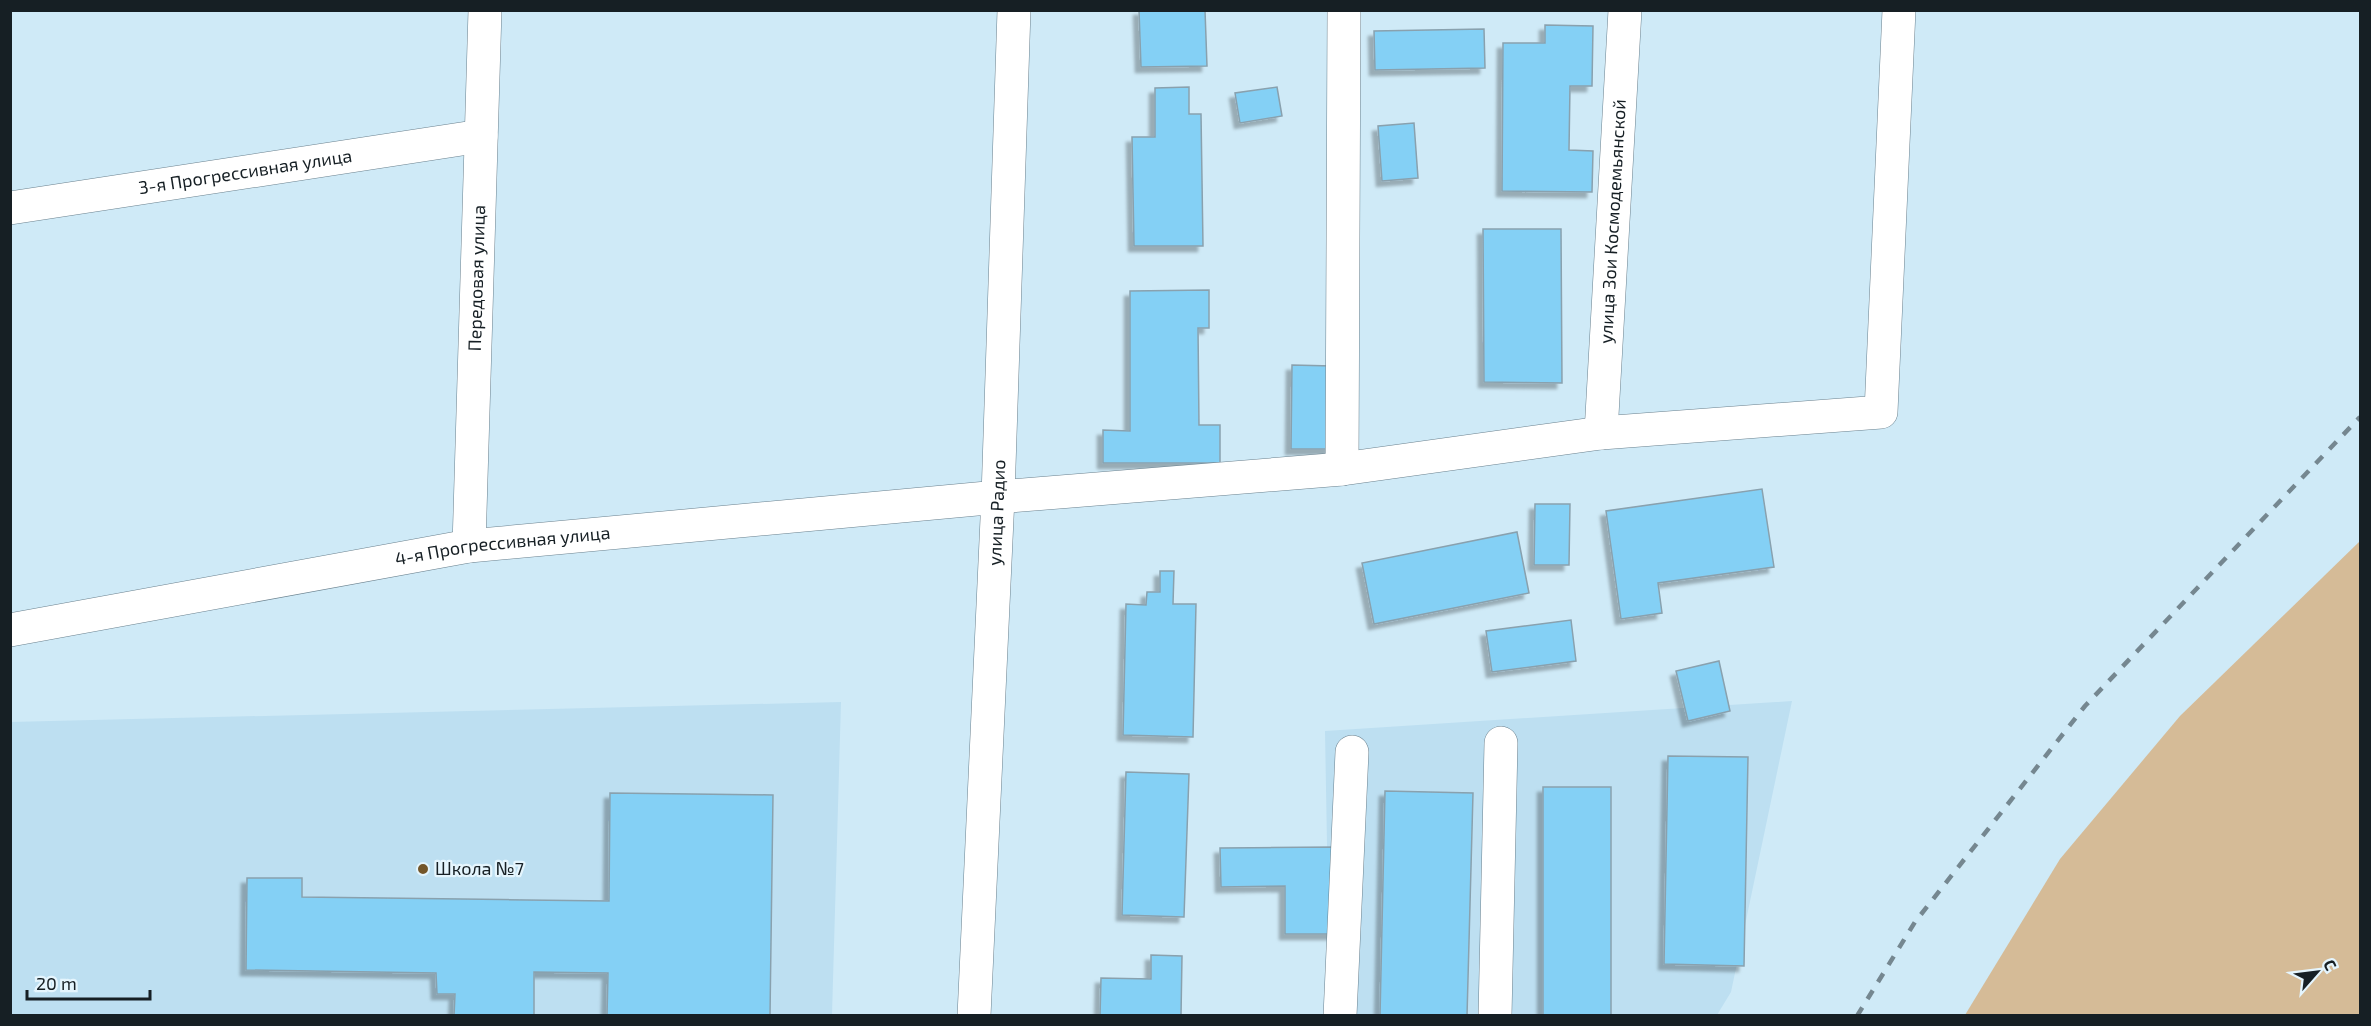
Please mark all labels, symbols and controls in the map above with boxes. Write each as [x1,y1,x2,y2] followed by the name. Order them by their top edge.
[1594,98,1630,344] street label: улица Зои Космодемьянской
[137,144,354,198] street label: 3-я Прогрессивная улица
[463,204,489,352] street label: Передовая улица
[983,459,1009,566] street label: улица Радио
[393,521,611,569] street label: 4-я Прогрессивная улица
[435,857,524,879] place label: Школа №7
[416,862,430,876] marker: Школа №7
[2287,942,2347,1002] north arrow
[2320,956,2341,973] text: С
[27,963,150,1001] scale bar
[36,972,77,994] text: 20 m

